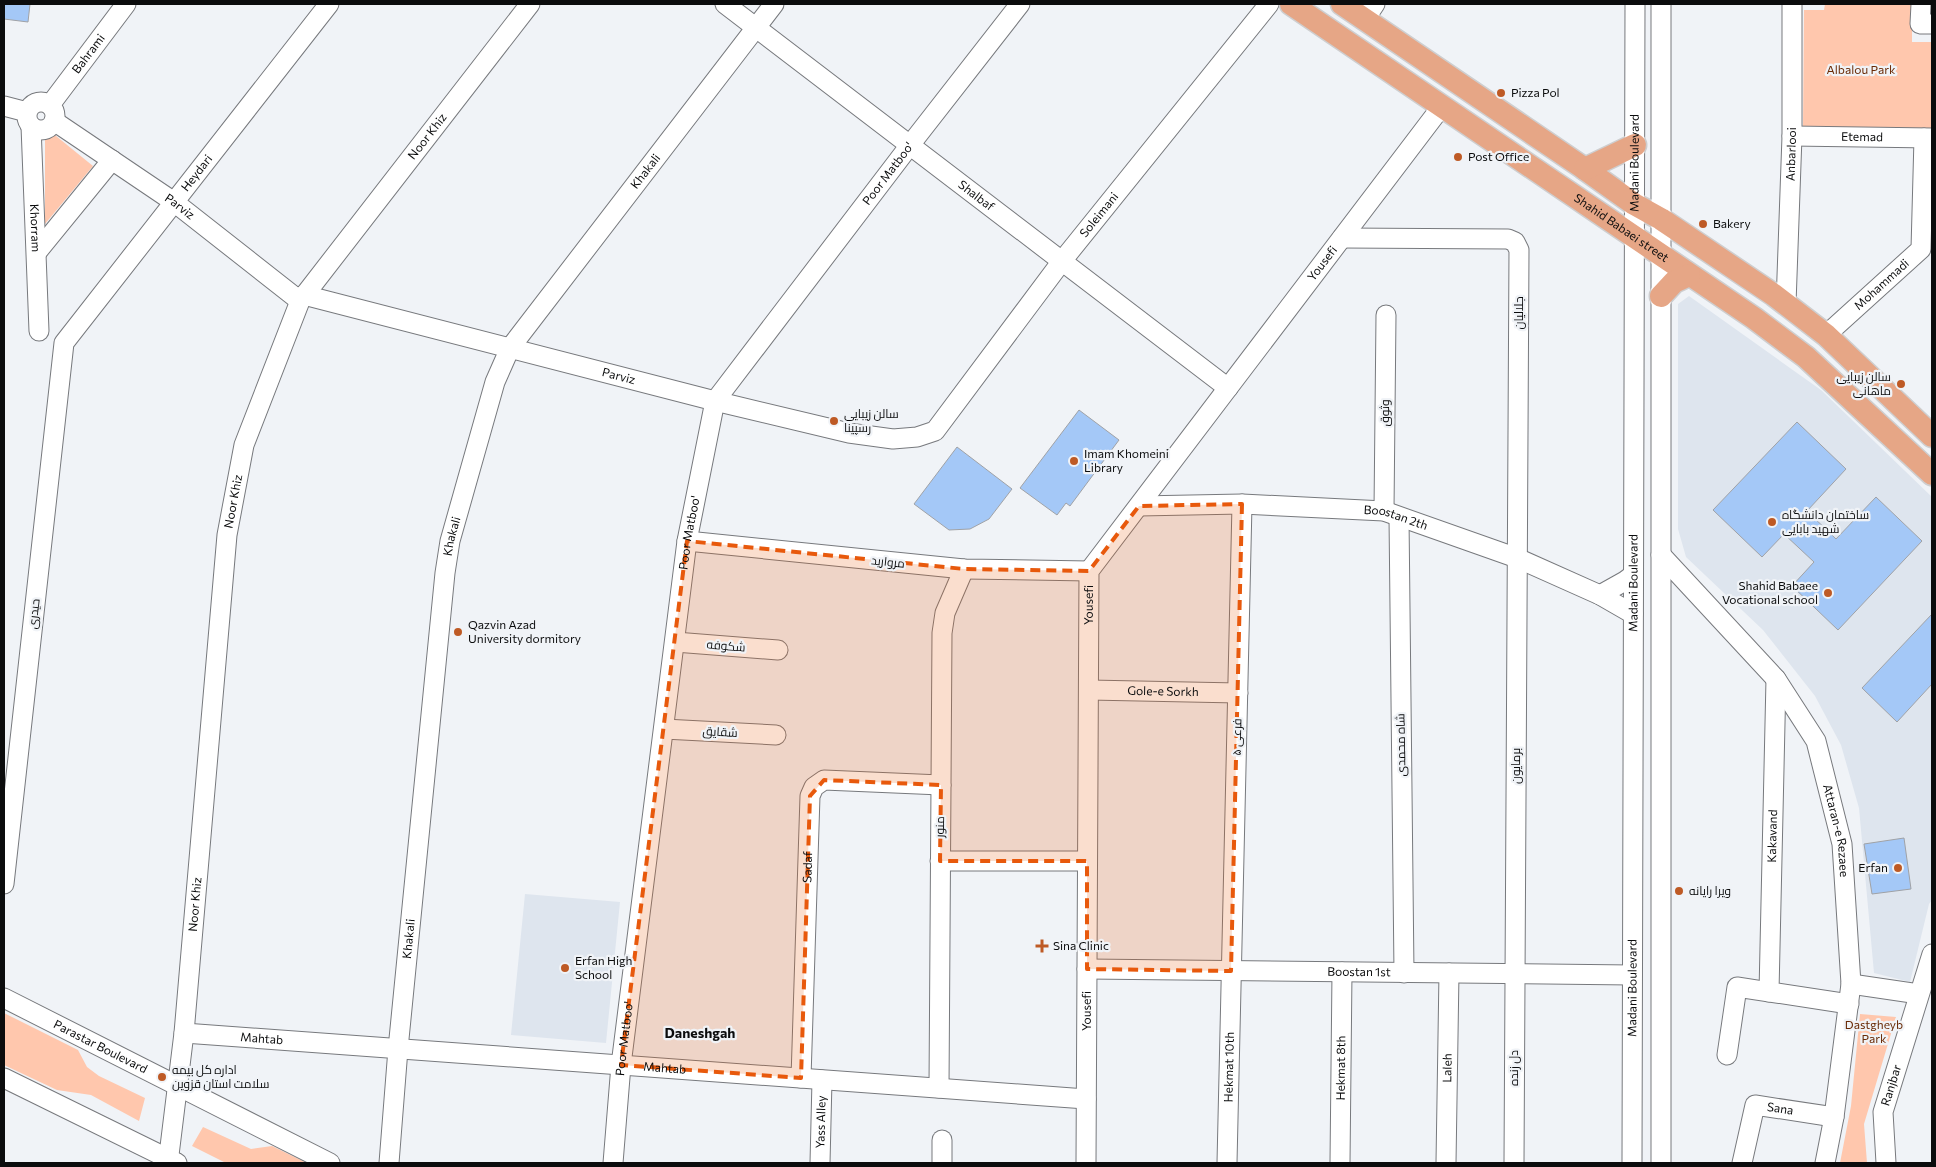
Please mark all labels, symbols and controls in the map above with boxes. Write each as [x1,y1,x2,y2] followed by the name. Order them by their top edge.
[68,31,107,76] street label: Bahrami
[1826,62,1896,76] park label: Albalou Park
[1511,85,1560,99] place label: Pizza Pol
[1495,87,1507,99] marker: Pizza Pol
[404,110,449,162] street label: Noor Khiz
[1626,114,1641,212] street label: Madani Boulevard
[1782,127,1798,181] street label: Anbarlooi
[1841,129,1883,143] street label: Etemad
[859,139,916,207] street label: Poor Matboo'
[1468,149,1529,163] place label: Post Office
[177,151,215,193] street label: Heydari
[627,151,662,191] street label: Khakali
[1452,151,1464,163] marker: Post Office
[956,177,998,213] street label: Shalbaf
[1076,189,1121,240] street label: Soleimani
[163,190,198,222] street label: Parviz
[1572,190,1672,264] street label: Shahid Babaei street
[28,203,44,252] street label: Khorram
[1713,216,1751,230] place label: Bakery
[1697,218,1709,230] marker: Bakery
[1304,243,1339,283] street label: Yousefi
[1851,256,1911,312] street label: Mohammadi
[1511,296,1526,330] street label: جلالیان
[601,364,637,386] street label: Parviz
[1836,369,1891,398] place label: سالن زیبایی ماهانی
[1895,378,1907,390] marker: سالن زیبایی ماهانی
[1377,399,1392,427] street label: وثوق
[844,406,899,436] place label: سالن زیبایی رسپینا
[828,415,840,427] marker: سالن زیبایی رسپینا
[1084,446,1169,474] place label: Imam Khomeini Library
[1068,455,1080,467] marker: Imam Khomeini Library
[220,473,244,529] street label: Noor Khiz
[675,494,702,571] street label: Poor Matboo'
[1363,502,1430,532] street label: Boostan 2th
[1782,507,1869,536] place label: ساختمان دانشگاه شهید بابایی
[440,515,463,557] street label: Khakali
[1766,516,1778,528] marker: ساختمان دانشگاه شهید بابایی
[1625,534,1640,632] street label: Madani Boulevard
[870,552,906,571] street label: مروارید
[1722,578,1818,606] place label: Shahid Babaee Vocational school
[1081,585,1095,625] street label: Yousefi
[1822,587,1834,599] marker: Shahid Babaee Vocational school
[24,598,43,630] street label: حیدری
[468,617,581,645] place label: Qazvin Azad University dormitory
[452,626,464,638] marker: Qazvin Azad University dormitory
[706,636,746,655] street label: شکوفه
[1127,683,1199,698] street label: Gole-e Sorkh
[1392,713,1409,777] street label: شاه محمدی
[1229,718,1244,756] street label: فرعی ۵
[702,723,738,740] street label: شقایق
[1508,748,1523,784] street label: برمایون
[1821,783,1852,877] street label: Attaran-e Rezaee
[1764,809,1779,863] street label: Kakavand
[932,816,947,839] street label: منور
[799,851,814,883] street label: Sadaf
[1858,860,1888,874] place label: Erfan
[1892,862,1904,874] marker: Erfan
[185,877,203,932] street label: Noor Khiz
[1689,883,1731,898] place label: ویرا رایانه
[1673,885,1685,897] marker: ویرا رایانه
[399,918,417,959] street label: Khakali
[1053,938,1109,952] place label: Sina Clinic
[1035,939,1049,953] marker: Sina Clinic
[1624,939,1639,1037] street label: Madani Boulevard
[575,953,632,981] place label: Erfan High School
[559,962,571,974] marker: Erfan High School
[1327,964,1391,978] street label: Boostan 1st
[1079,991,1093,1031] street label: Yousefi
[612,1000,635,1076] street label: Poor Matboo'
[52,1016,150,1075] street label: Parastar Boulevard
[1845,1017,1903,1045] park label: Dastgheyb Park
[665,1024,735,1041] district label: Daneshgah
[240,1029,284,1046] street label: Mahtab
[1220,1032,1236,1102] street label: Hekmat 10th
[1333,1035,1347,1101] street label: Hekmat 8th
[1506,1050,1521,1086] street label: دل زنده
[1439,1053,1454,1083] street label: Laleh
[643,1059,687,1076] street label: Mahtab
[172,1062,269,1091] place label: اداره کل بیمه سلامت استان قزوین
[1877,1063,1903,1107] street label: Ranjbar
[156,1071,168,1083] marker: اداره کل بیمه سلامت استان قزوین
[812,1095,828,1149] street label: Yass Alley
[1766,1099,1795,1117] street label: Sana

